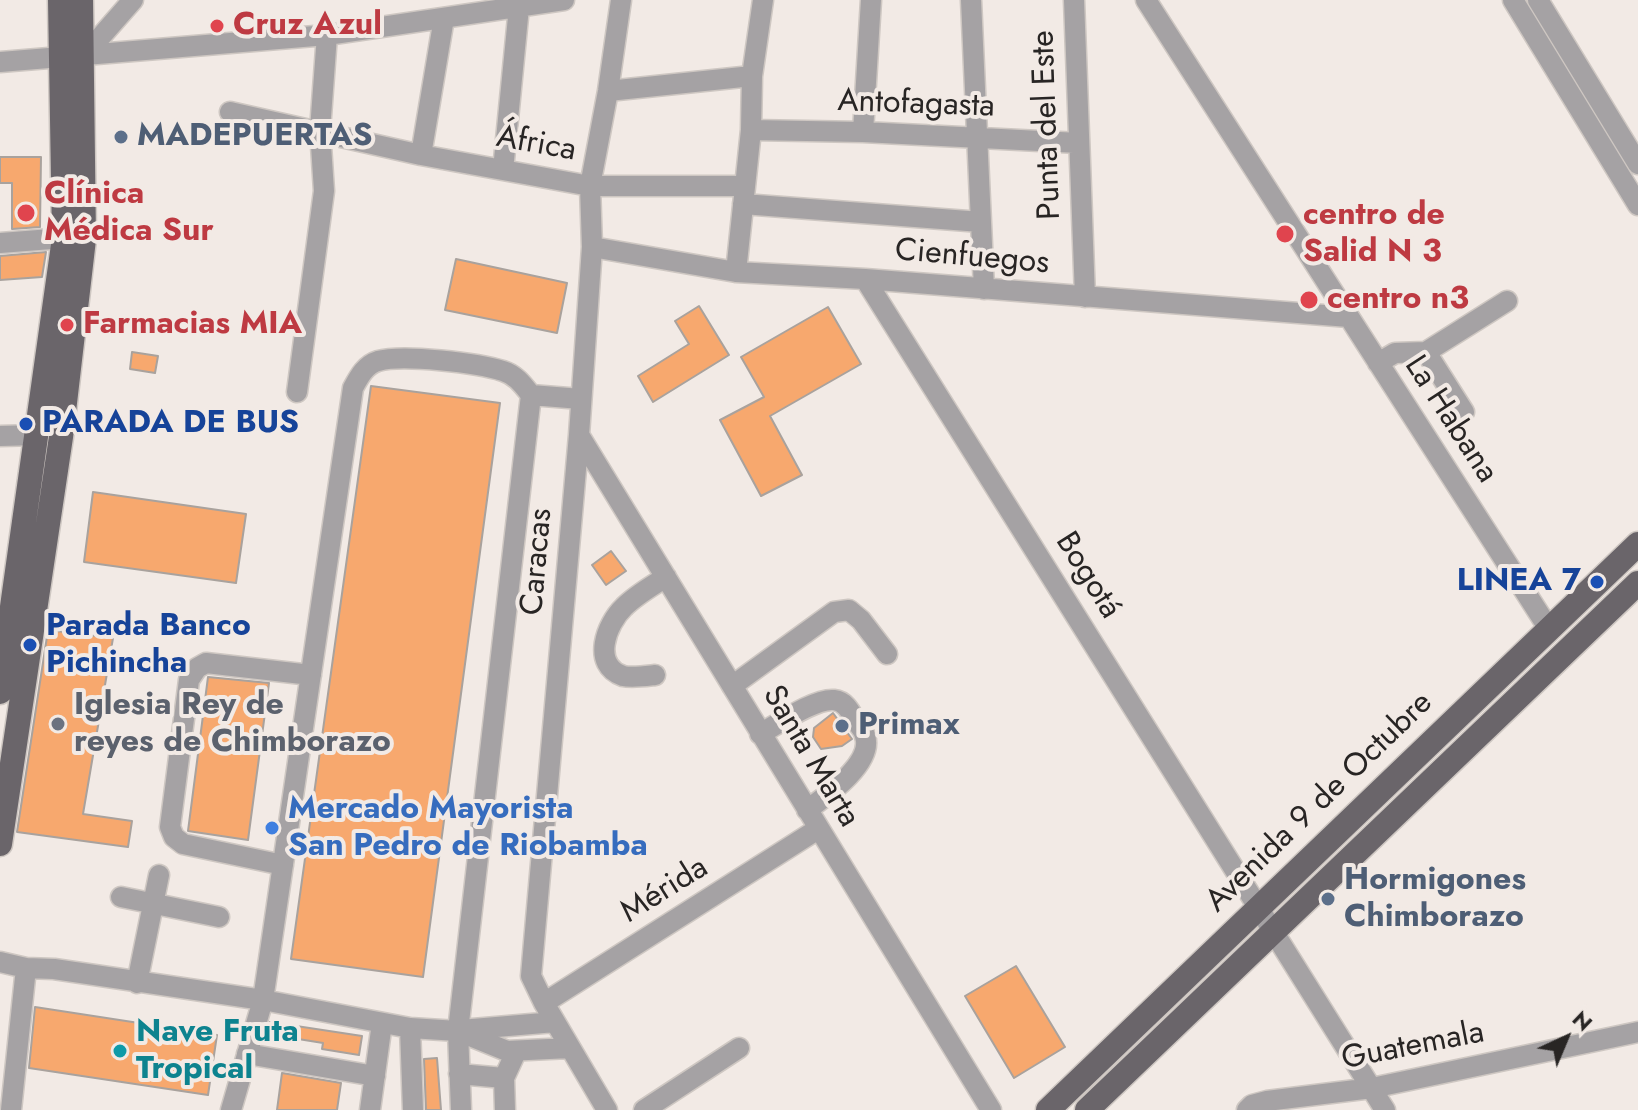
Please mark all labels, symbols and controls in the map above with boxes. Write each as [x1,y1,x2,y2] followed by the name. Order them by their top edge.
[233,7,382,45] place label: Cruz Azul
[208,17,226,35] marker: Cruz Azul
[1026,30,1070,220] street label: Punta del Este
[837,83,995,127] street label: Antofagasta
[137,118,372,156] place label: MADEPUERTAS
[493,119,579,171] street label: África
[112,128,130,146] marker: MADEPUERTAS
[44,176,214,251] place label: Clínica Médica Sur
[1303,197,1445,272] place label: centro de Salid N 3
[15,202,37,224] marker: Clínica Médica Sur
[1274,223,1296,245] marker: centro de Salid N 3
[893,232,1051,284] street label: Cienfuegos
[1327,281,1469,319] place label: centro n3
[1298,289,1320,311] marker: centro n3
[83,306,302,344] place label: Farmacias MIA
[58,316,76,334] marker: Farmacias MIA
[1395,349,1505,491] street label: La Habana
[42,405,299,443] place label: PARADA DE BUS
[17,415,35,433] marker: PARADA DE BUS
[514,507,562,617] street label: Caracas
[1046,526,1128,626] street label: Bogotá
[1457,563,1581,601] place label: LINEA 7
[1588,573,1606,591] marker: LINEA 7
[46,608,251,683] place label: Parada Banco Pichincha
[21,636,39,654] marker: Parada Banco Pichincha
[753,679,867,835] street label: Santa Marta
[1199,685,1441,921] street label: Avenida 9 de Octubre
[74,687,391,762] place label: Iglesia Rey de reyes de Chimborazo
[858,707,960,745] place label: Primax
[49,715,67,733] marker: Iglesia Rey de reyes de Chimborazo
[833,717,851,735] marker: Primax
[288,791,648,866] place label: Mercado Mayorista San Pedro de Riobamba
[263,819,281,837] marker: Mercado Mayorista San Pedro de Riobamba
[614,849,716,933] street label: Mérida
[1344,862,1526,937] place label: Hormigones Chimborazo
[1319,890,1337,908] marker: Hormigones Chimborazo
[1526,998,1606,1078] north arrow
[1565,1003,1600,1038] text: N
[136,1014,299,1089] place label: Nave Fruta Tropical
[1339,1014,1487,1080] street label: Guatemala
[111,1042,129,1060] marker: Nave Fruta Tropical

